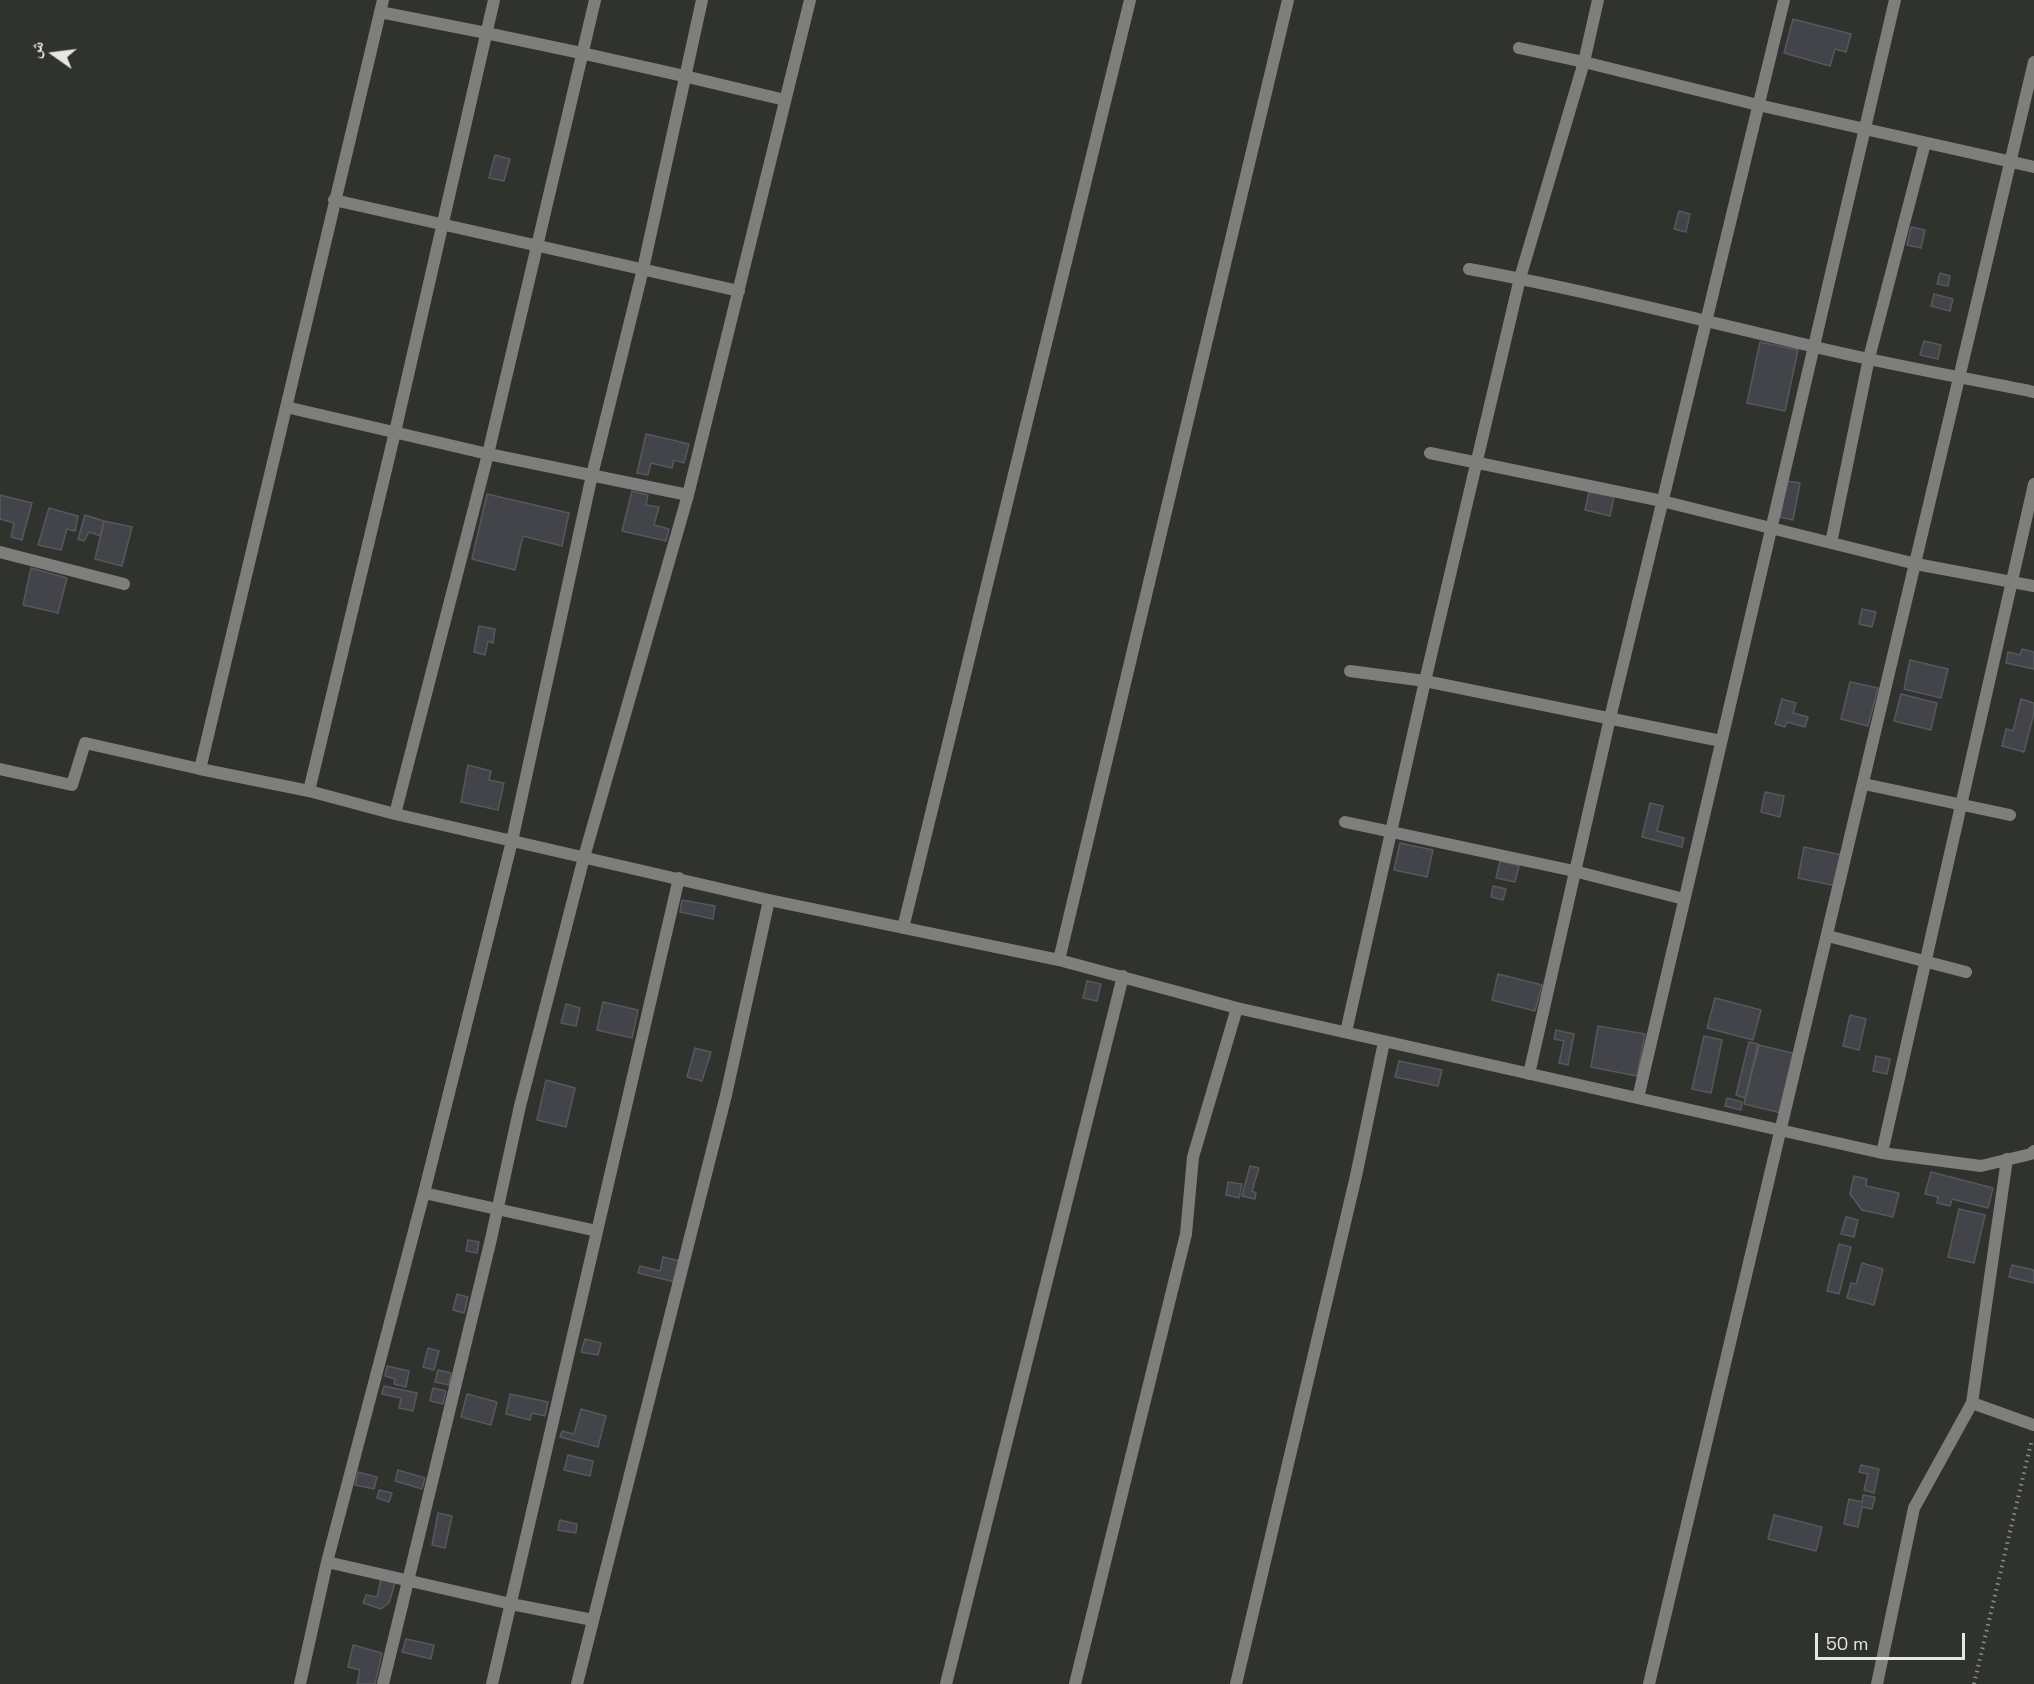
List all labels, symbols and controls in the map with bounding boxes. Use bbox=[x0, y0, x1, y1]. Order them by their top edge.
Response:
north arrow bbox=[24, 24, 84, 84]
text: ش bbox=[24, 39, 48, 60]
scale bar bbox=[1818, 1621, 1968, 1659]
text: 50 m bbox=[1826, 1632, 1868, 1655]

